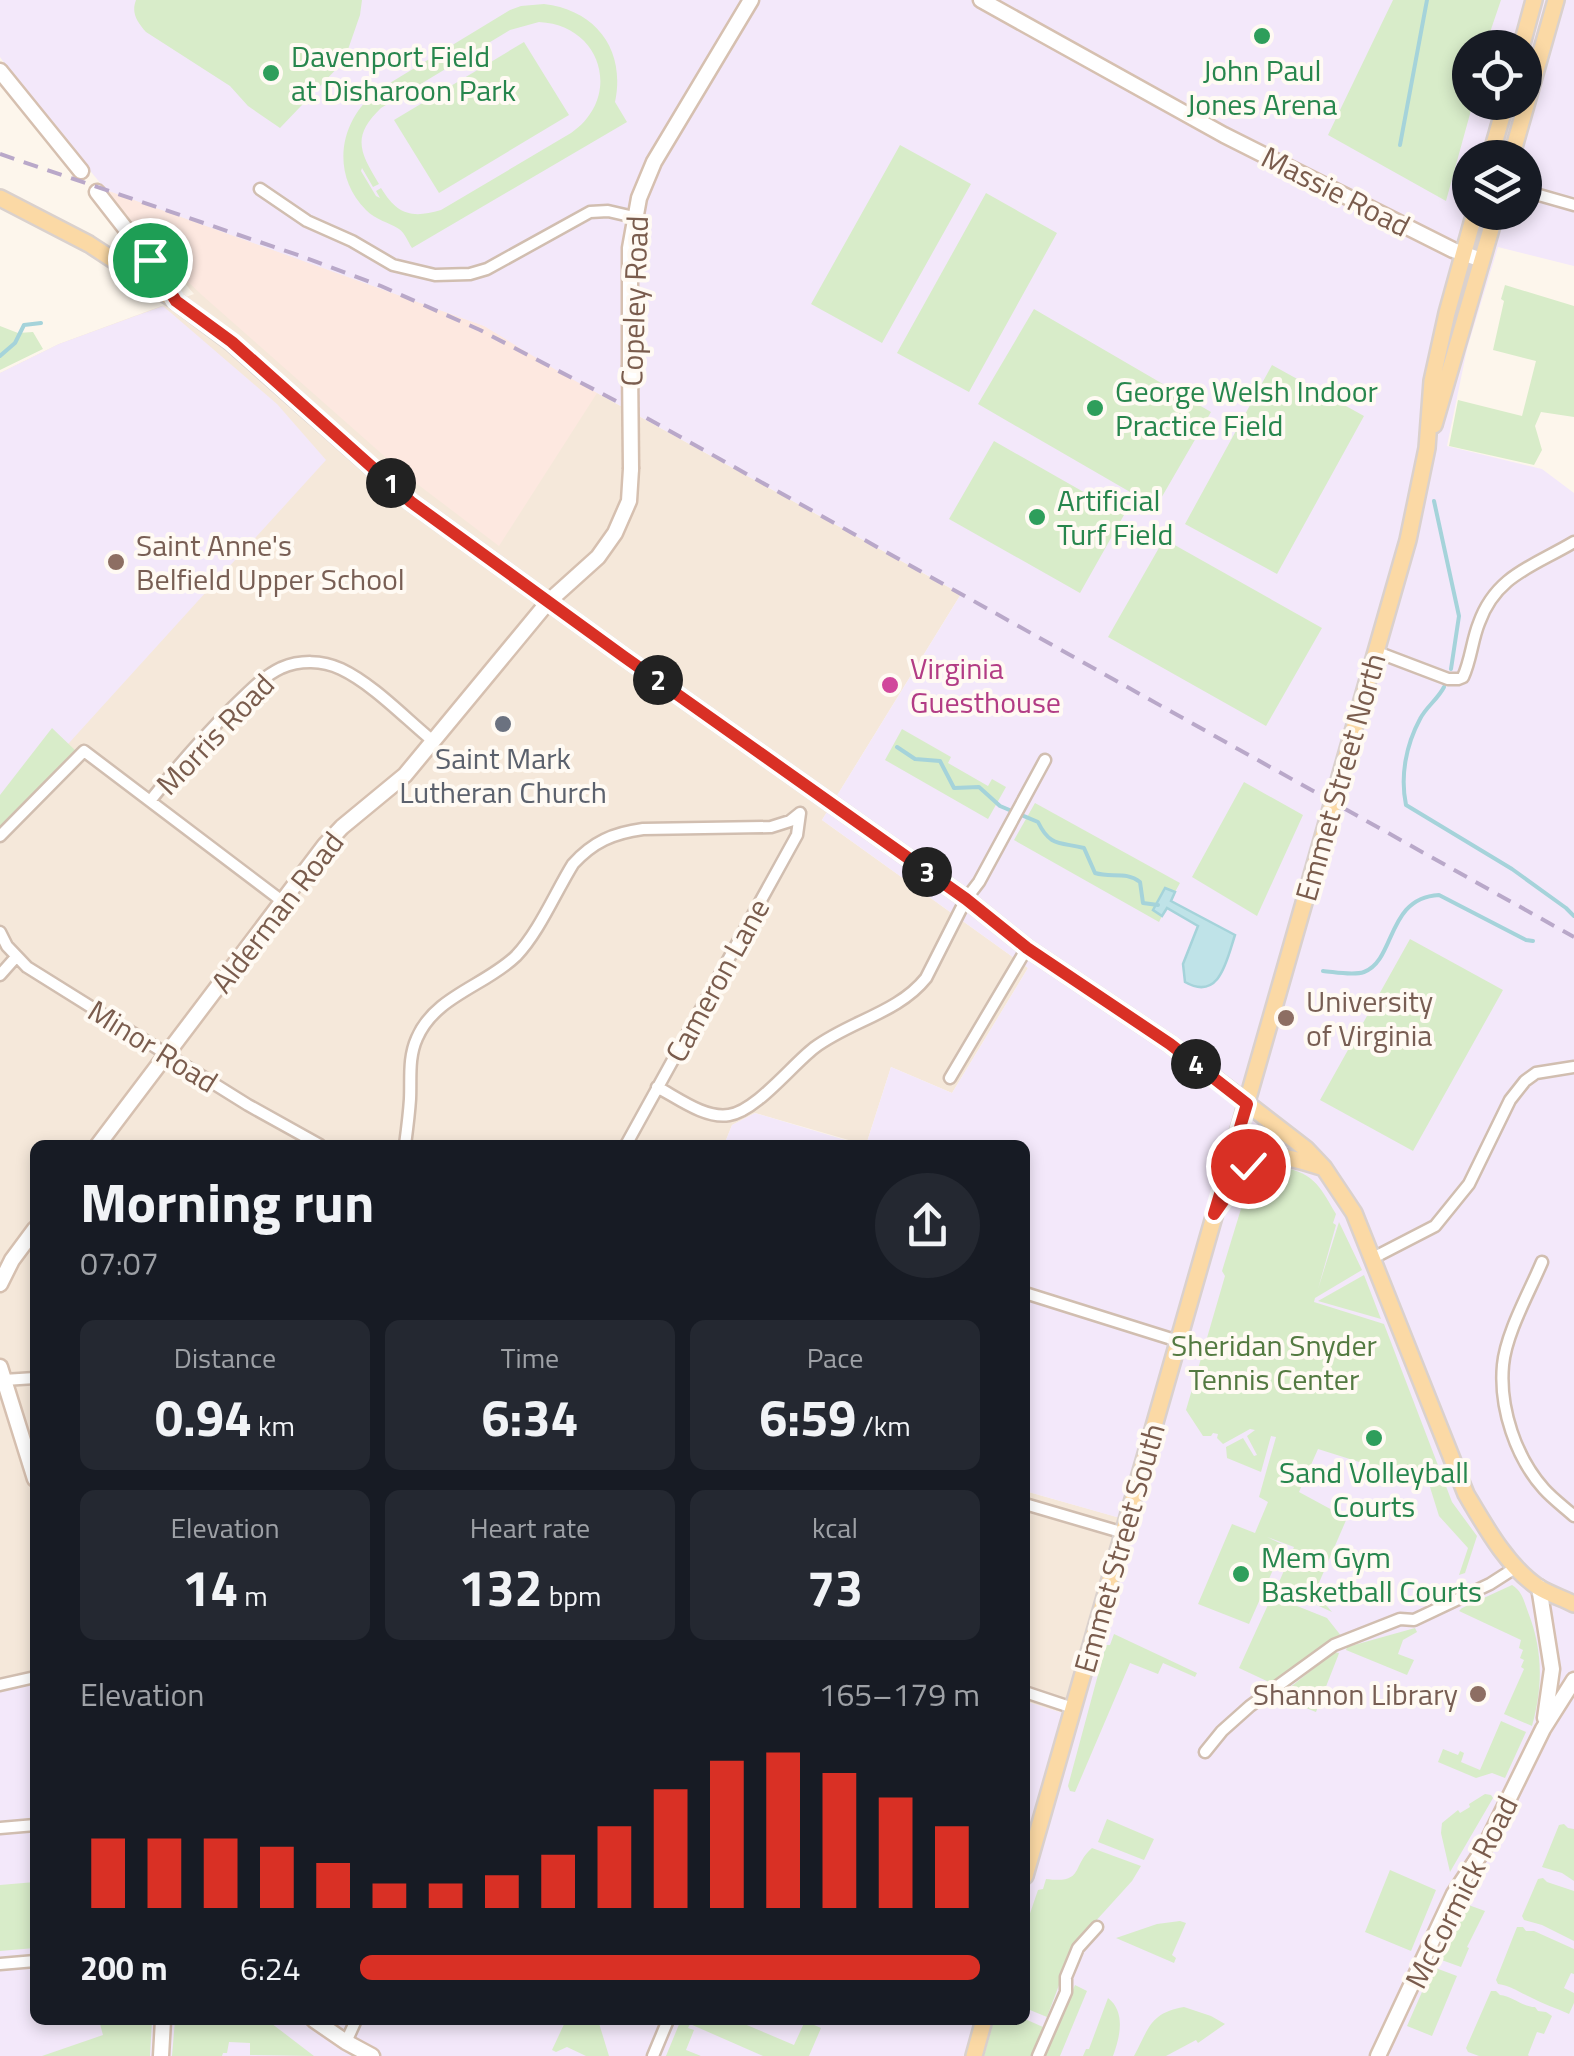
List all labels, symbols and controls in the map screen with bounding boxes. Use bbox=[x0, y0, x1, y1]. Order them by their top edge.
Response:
marker: John Paul Jones Arena bbox=[1251, 25, 1273, 47]
map controls bbox=[1452, 30, 1542, 230]
button: locate bbox=[1452, 30, 1542, 120]
place label: Davenport Field at Disharoon Park bbox=[291, 33, 516, 113]
place label: John Paul Jones Arena bbox=[1187, 47, 1337, 127]
marker: Davenport Field at Disharoon Park bbox=[260, 62, 282, 84]
street label: Massie Road bbox=[1254, 134, 1418, 248]
button: layers bbox=[1452, 140, 1542, 230]
street label: Copeley Road bbox=[608, 215, 660, 387]
pin bbox=[108, 218, 193, 303]
icon: arrive bbox=[123, 233, 178, 288]
place label: George Welsh Indoor Practice Field bbox=[1115, 368, 1378, 448]
marker: George Welsh Indoor Practice Field bbox=[1084, 397, 1106, 419]
pin: 1 bbox=[366, 458, 416, 508]
text: 1 bbox=[383, 461, 399, 504]
place label: Artificial Turf Field bbox=[1057, 477, 1173, 557]
marker: Artificial Turf Field bbox=[1026, 506, 1048, 528]
place label: Saint Anne's Belfield Upper School bbox=[136, 522, 405, 602]
marker: Saint Anne's Belfield Upper School bbox=[105, 551, 127, 573]
place label: Virginia Guesthouse bbox=[910, 645, 1061, 725]
street label: Emmet Street North bbox=[1283, 648, 1397, 906]
pin: 2 bbox=[633, 655, 683, 705]
text: 2 bbox=[650, 658, 666, 701]
street label: Morris Road bbox=[145, 663, 285, 805]
marker: Virginia Guesthouse bbox=[879, 674, 901, 696]
marker: Saint Mark Lutheran Church bbox=[492, 713, 514, 735]
place label: Saint Mark Lutheran Church bbox=[399, 735, 607, 815]
street label: Alderman Road bbox=[199, 821, 355, 1003]
pin: 3 bbox=[902, 847, 952, 897]
text: 3 bbox=[919, 850, 935, 893]
street label: Cameron Lane bbox=[653, 890, 781, 1070]
place label: University of Virginia bbox=[1306, 978, 1433, 1058]
street label: Minor Road bbox=[79, 988, 227, 1104]
marker: University of Virginia bbox=[1275, 1007, 1297, 1029]
pin: 4 bbox=[1171, 1039, 1221, 1089]
text: 4 bbox=[1188, 1042, 1204, 1085]
pin bbox=[1206, 1124, 1291, 1209]
icon: check bbox=[1221, 1139, 1276, 1194]
text: Morning run bbox=[80, 1160, 374, 1243]
button: share bbox=[875, 1173, 980, 1278]
text: 07:07 bbox=[80, 1239, 159, 1287]
park label: Sheridan Snyder Tennis Center bbox=[1171, 1322, 1377, 1402]
text: Distance bbox=[174, 1336, 276, 1379]
text: Time bbox=[501, 1336, 559, 1379]
text: Pace bbox=[807, 1336, 863, 1379]
text: 0.94 bbox=[155, 1379, 252, 1455]
text: 6:34 bbox=[482, 1379, 578, 1455]
text: 6:59 bbox=[759, 1379, 856, 1455]
text: km bbox=[252, 1404, 295, 1447]
text: /km bbox=[856, 1404, 911, 1447]
street label: Emmet Street South bbox=[1061, 1418, 1177, 1678]
marker: Sand Volleyball Courts bbox=[1363, 1427, 1385, 1449]
place label: Sand Volleyball Courts bbox=[1279, 1449, 1469, 1529]
text: Elevation bbox=[171, 1506, 279, 1549]
text: Heart rate bbox=[470, 1506, 590, 1549]
text: kcal bbox=[812, 1506, 858, 1549]
place label: Mem Gym Basketball Courts bbox=[1261, 1534, 1482, 1614]
text: 14 bbox=[182, 1549, 238, 1625]
text: 132 bbox=[458, 1549, 542, 1625]
text: 73 bbox=[807, 1549, 863, 1625]
marker: Mem Gym Basketball Courts bbox=[1230, 1563, 1252, 1585]
text: m bbox=[238, 1574, 268, 1617]
text: bpm bbox=[542, 1574, 602, 1617]
text: Elevation bbox=[80, 1670, 204, 1718]
text: 165–179 m bbox=[818, 1670, 980, 1718]
place label: Shannon Library bbox=[1253, 1671, 1458, 1717]
marker: Shannon Library bbox=[1467, 1683, 1489, 1705]
street label: McCormick Road bbox=[1393, 1788, 1529, 1996]
text: 200 m bbox=[80, 1944, 168, 1992]
text: 6:24 bbox=[240, 1944, 301, 1992]

